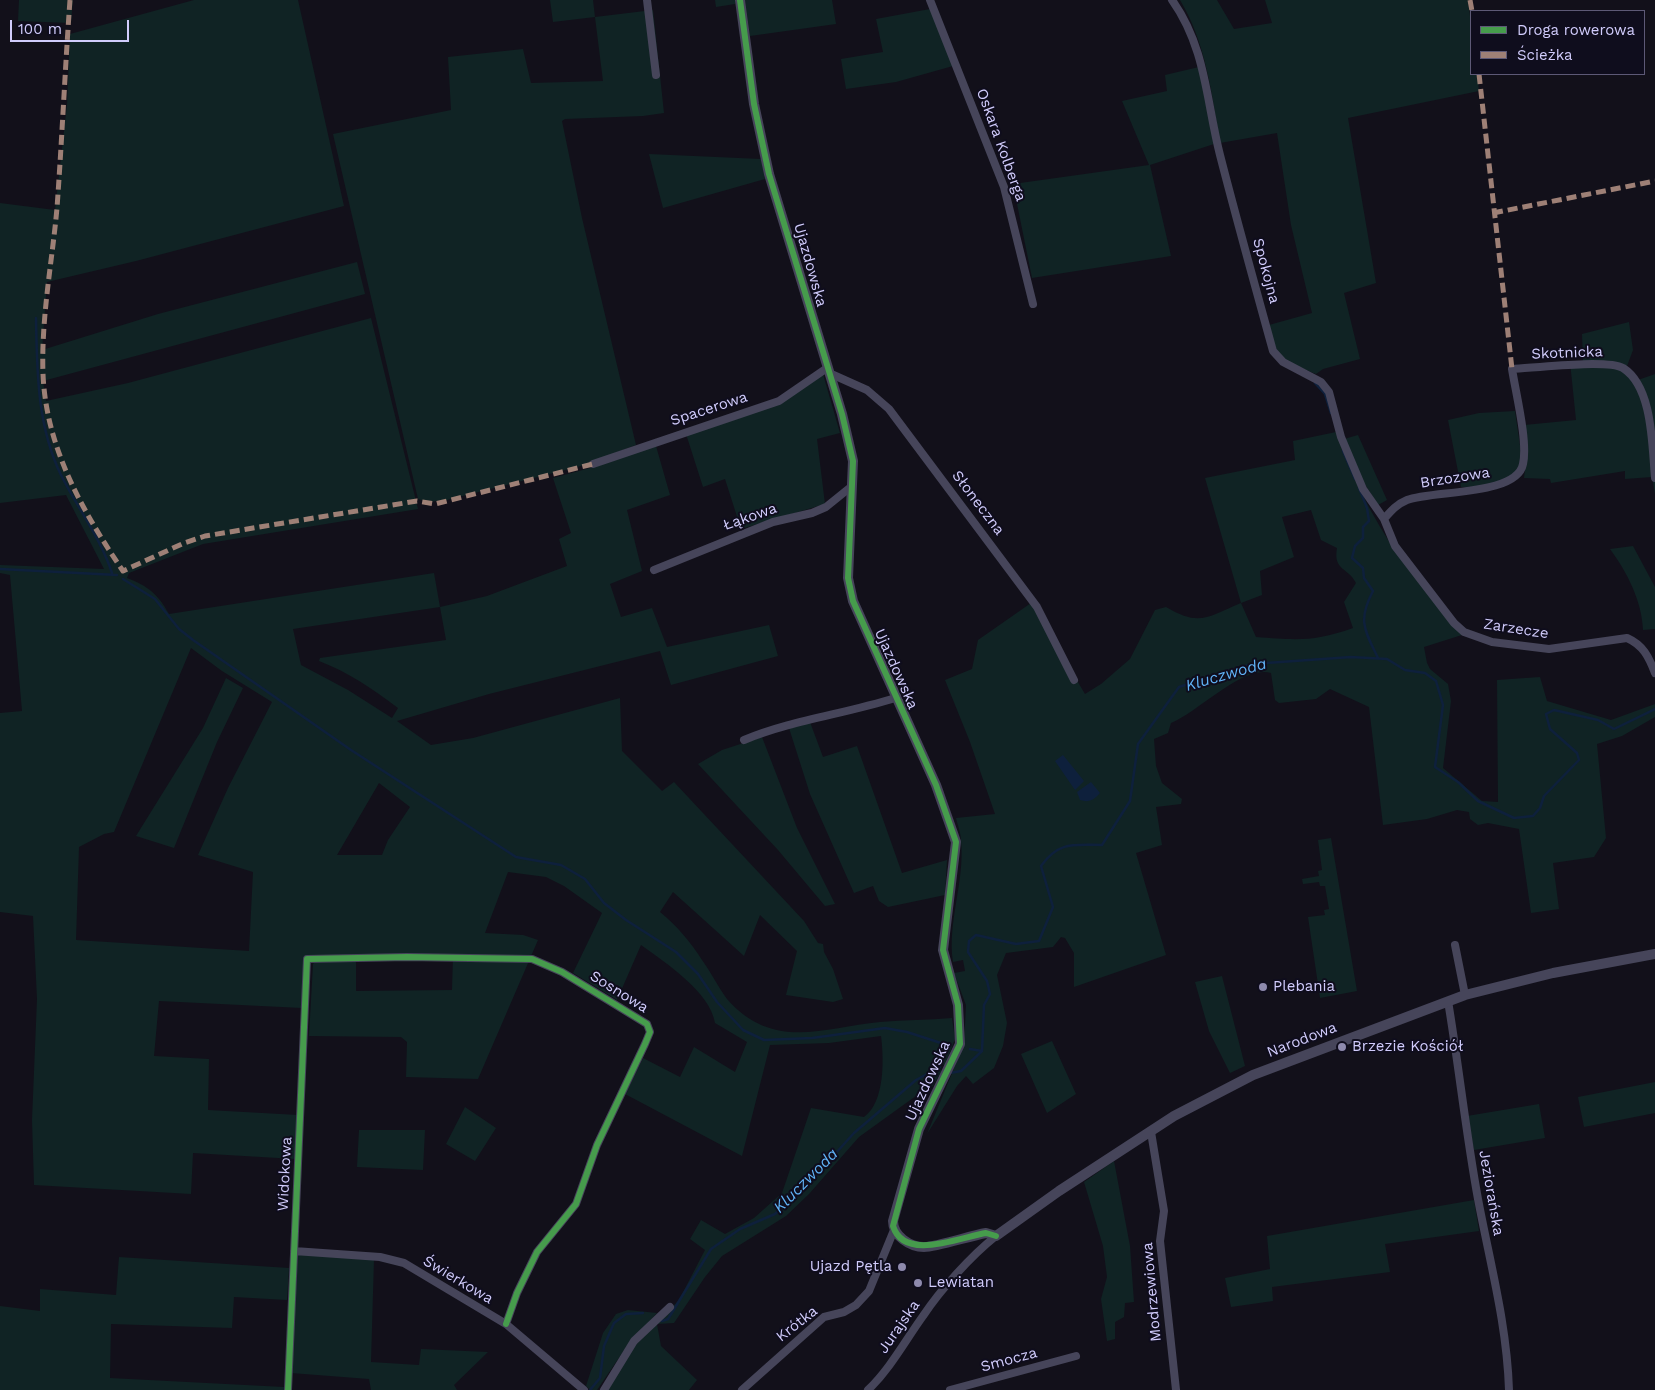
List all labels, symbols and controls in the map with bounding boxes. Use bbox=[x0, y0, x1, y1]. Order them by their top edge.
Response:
scale bar bbox=[12, 10, 131, 42]
legend bbox=[1470, 10, 1645, 75]
text: 100 m bbox=[18, 20, 62, 38]
text: Droga rowerowa bbox=[1517, 21, 1635, 39]
text: Ścieżka bbox=[1517, 46, 1573, 64]
street label: Oskara Kolberga bbox=[972, 86, 1030, 204]
street label: Ujazdowska bbox=[789, 221, 831, 309]
street label: Spokojna bbox=[1249, 236, 1283, 306]
street label: Skotnicka bbox=[1531, 343, 1603, 363]
street label: Spacerowa bbox=[668, 388, 750, 430]
street label: Brzozowa bbox=[1419, 464, 1491, 492]
street label: Słoneczna bbox=[948, 467, 1008, 539]
street label: Łąkowa bbox=[721, 499, 779, 535]
street label: Zarzecze bbox=[1482, 615, 1550, 643]
street label: Ujazdowska bbox=[870, 626, 922, 712]
water label: Kluczwoda bbox=[1183, 654, 1269, 696]
street label: Sosnowa bbox=[586, 967, 652, 1017]
place label: Plebania bbox=[1273, 978, 1335, 996]
marker: Plebania bbox=[1257, 981, 1269, 993]
street label: Narodowa bbox=[1265, 1018, 1339, 1062]
street label: Ujazdowska bbox=[902, 1038, 954, 1124]
place label: Brzezie Kościół bbox=[1352, 1038, 1463, 1056]
marker: Brzezie Kościół bbox=[1336, 1041, 1348, 1053]
street label: Widokowa bbox=[274, 1136, 296, 1212]
water label: Kluczwoda bbox=[770, 1145, 842, 1217]
street label: Jeziorańska bbox=[1475, 1149, 1507, 1237]
street label: Modrzewiowa bbox=[1139, 1242, 1165, 1342]
street label: Świerkowa bbox=[420, 1252, 496, 1308]
place label: Ujazd Pętla bbox=[810, 1258, 892, 1276]
marker: Ujazd Pętla bbox=[896, 1261, 908, 1273]
place label: Lewiatan bbox=[928, 1274, 994, 1292]
marker: Lewiatan bbox=[912, 1277, 924, 1289]
street label: Jurajska bbox=[874, 1297, 924, 1357]
street label: Krótka bbox=[773, 1302, 821, 1346]
street label: Smocza bbox=[979, 1344, 1039, 1376]

